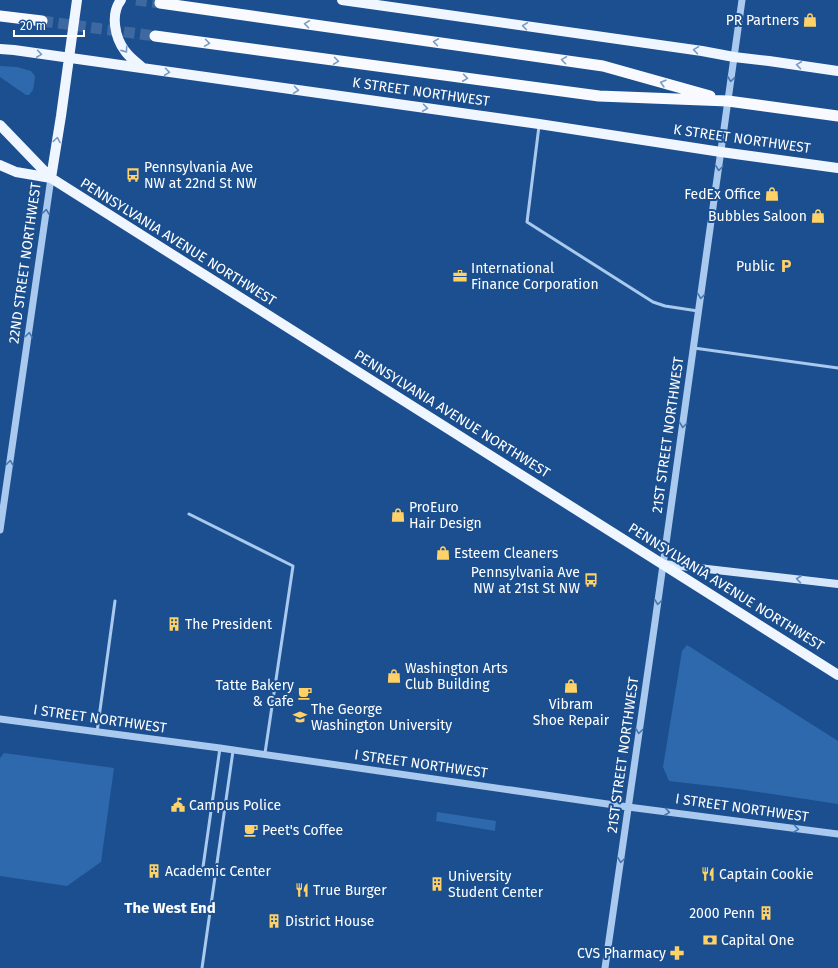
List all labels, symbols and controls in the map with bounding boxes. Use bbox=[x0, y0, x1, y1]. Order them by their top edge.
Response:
scale bar bbox=[14, 12, 84, 38]
place label: PR Partners bbox=[726, 12, 799, 29]
shop icon: PR Partners bbox=[802, 12, 818, 28]
text: 20 m bbox=[20, 19, 46, 33]
one-way arrow bbox=[304, 20, 310, 29]
one-way arrow bbox=[522, 22, 529, 31]
one-way arrow bbox=[204, 38, 210, 47]
one-way arrow bbox=[433, 38, 439, 47]
one-way arrow bbox=[120, 45, 127, 52]
one-way arrow bbox=[693, 46, 699, 55]
one-way arrow bbox=[36, 49, 42, 58]
one-way arrow bbox=[333, 56, 339, 65]
one-way arrow bbox=[561, 56, 567, 65]
one-way arrow bbox=[796, 61, 802, 70]
one-way arrow bbox=[164, 67, 171, 76]
one-way arrow bbox=[462, 73, 468, 82]
street label: K STREET NORTHWEST bbox=[351, 74, 492, 110]
one-way arrow bbox=[727, 76, 736, 82]
one-way arrow bbox=[660, 79, 667, 88]
one-way arrow bbox=[293, 85, 299, 94]
one-way arrow bbox=[422, 103, 428, 112]
street label: K STREET NORTHWEST bbox=[672, 121, 813, 157]
one-way arrow bbox=[53, 136, 61, 143]
place label: Pennsylvania Ave NW at 22nd St NW bbox=[144, 159, 257, 192]
one-way arrow bbox=[715, 164, 724, 171]
bus stop icon: Pennsylvania Ave NW at 22nd St NW bbox=[125, 167, 141, 183]
street label: PENNSYLVANIA AVENUE NORTHWEST bbox=[77, 175, 280, 310]
street label: 22ND STREET NORTHWEST bbox=[5, 180, 45, 345]
place label: FedEx Office bbox=[684, 186, 761, 203]
shop icon: FedEx Office bbox=[764, 186, 780, 202]
place label: Bubbles Saloon bbox=[708, 208, 807, 225]
shop icon: Bubbles Saloon bbox=[810, 208, 826, 224]
one-way arrow bbox=[41, 209, 50, 215]
place label: Public bbox=[736, 258, 775, 275]
parking icon: Public bbox=[778, 258, 794, 274]
place label: International Finance Corporation bbox=[471, 260, 599, 293]
office icon: International Finance Corporation bbox=[452, 268, 468, 284]
one-way arrow bbox=[697, 293, 706, 299]
one-way arrow bbox=[24, 332, 33, 338]
street label: PENNSYLVANIA AVENUE NORTHWEST bbox=[351, 347, 554, 482]
street label: 21ST STREET NORTHWEST bbox=[649, 355, 687, 514]
one-way arrow bbox=[679, 422, 688, 428]
one-way arrow bbox=[5, 460, 14, 467]
place label: ProEuro Hair Design bbox=[409, 499, 482, 532]
shop icon: ProEuro Hair Design bbox=[390, 507, 406, 523]
street label: PENNSYLVANIA AVENUE NORTHWEST bbox=[625, 520, 828, 655]
shop icon: Esteem Cleaners bbox=[435, 545, 451, 561]
place label: Esteem Cleaners bbox=[454, 545, 559, 562]
place label: Pennsylvania Ave NW at 21st St NW bbox=[471, 564, 580, 597]
bus stop icon: Pennsylvania Ave NW at 21st St NW bbox=[583, 572, 599, 588]
one-way arrow bbox=[796, 575, 802, 584]
one-way arrow bbox=[654, 599, 663, 605]
building icon: The President bbox=[166, 616, 182, 632]
place label: The President bbox=[185, 616, 273, 633]
place label: Washington Arts Club Building bbox=[405, 660, 508, 693]
shop icon: Washington Arts Club Building bbox=[386, 668, 402, 684]
street label: 21ST STREET NORTHWEST bbox=[604, 675, 642, 834]
place label: Tatte Bakery & Cafe bbox=[216, 677, 294, 710]
shop icon: Vibram Shoe Repair bbox=[563, 678, 579, 694]
cafe icon: Tatte Bakery & Cafe bbox=[297, 685, 313, 701]
place label: Vibram Shoe Repair bbox=[533, 696, 610, 729]
street label: I STREET NORTHWEST bbox=[32, 701, 169, 737]
place label: The George Washington University bbox=[311, 701, 452, 734]
school or university icon: The George Washington University bbox=[292, 709, 308, 725]
one-way arrow bbox=[635, 728, 644, 734]
street label: I STREET NORTHWEST bbox=[353, 746, 490, 782]
street label: I STREET NORTHWEST bbox=[674, 790, 811, 826]
public building icon: Campus Police bbox=[170, 797, 186, 813]
place label: Campus Police bbox=[189, 797, 281, 814]
one-way arrow bbox=[664, 807, 670, 816]
cafe icon: Peet's Coffee bbox=[243, 822, 259, 838]
place label: Peet's Coffee bbox=[262, 822, 343, 839]
one-way arrow bbox=[793, 824, 799, 833]
one-way arrow bbox=[617, 857, 626, 863]
building icon: Academic Center bbox=[146, 863, 162, 879]
place label: Academic Center bbox=[165, 863, 271, 880]
restaurant icon: Captain Cookie bbox=[700, 866, 716, 882]
place label: Captain Cookie bbox=[719, 866, 814, 883]
place label: University Student Center bbox=[448, 868, 544, 901]
building icon: University Student Center bbox=[429, 876, 445, 892]
restaurant icon: True Burger bbox=[294, 882, 310, 898]
place label: True Burger bbox=[313, 882, 387, 899]
district label: The West End bbox=[124, 899, 216, 917]
place label: 2000 Penn bbox=[689, 905, 755, 922]
building icon: 2000 Penn bbox=[758, 905, 774, 921]
building icon: District House bbox=[266, 913, 282, 929]
place label: District House bbox=[285, 913, 374, 930]
bank icon: Capital One bbox=[702, 932, 718, 948]
place label: Capital One bbox=[721, 932, 794, 949]
place label: CVS Pharmacy bbox=[577, 945, 666, 962]
pharmacy icon: CVS Pharmacy bbox=[669, 945, 685, 961]

